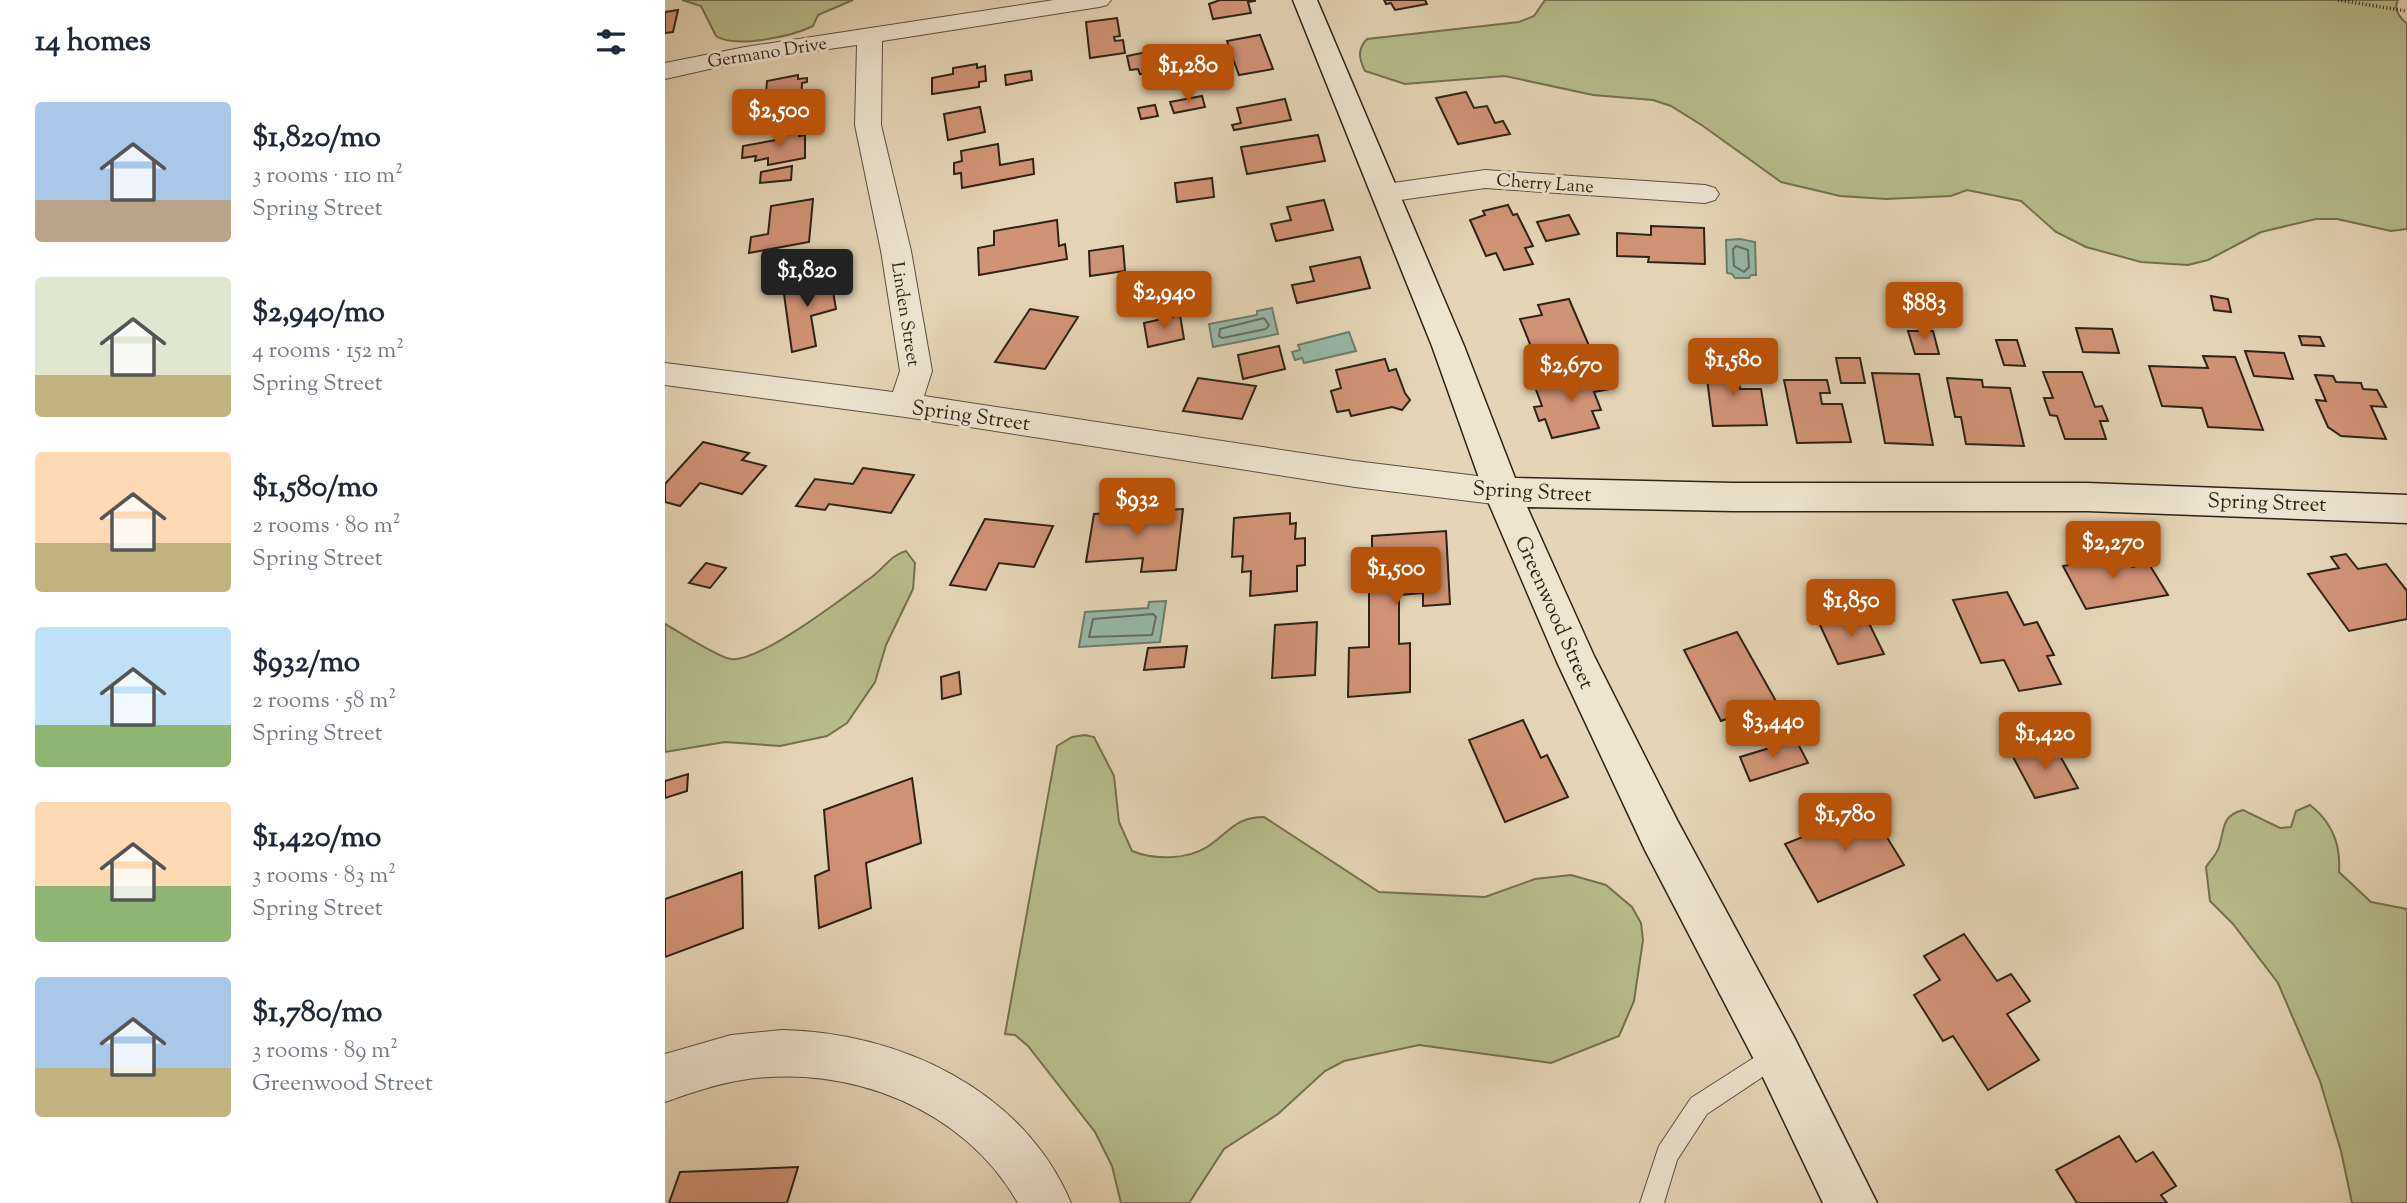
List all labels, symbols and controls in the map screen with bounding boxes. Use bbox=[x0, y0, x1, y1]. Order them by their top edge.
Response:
text: 14 homes bbox=[35, 21, 151, 64]
icon: filters bbox=[592, 23, 630, 61]
street label: Germano Drive bbox=[706, 32, 829, 76]
pin: $1,280 bbox=[1131, 44, 1245, 104]
text: $1,280 bbox=[1158, 50, 1218, 83]
pin: $2,500 bbox=[722, 90, 836, 149]
text: $2,500 bbox=[748, 95, 810, 128]
text: $1,820/mo bbox=[252, 117, 381, 160]
icon: home bbox=[91, 130, 175, 214]
text: 3 rooms · 110 m² bbox=[252, 160, 403, 193]
street label: Cherry Lane bbox=[1495, 169, 1594, 201]
text: Spring Street bbox=[252, 193, 383, 226]
pin: $1,820 bbox=[750, 250, 864, 309]
text: $1,820 bbox=[777, 255, 837, 288]
street label: Linden Street bbox=[883, 260, 925, 369]
pin: $2,940 bbox=[1107, 272, 1221, 331]
text: $2,940 bbox=[1132, 277, 1196, 310]
pin: $883 bbox=[1883, 282, 1965, 342]
text: $883 bbox=[1902, 288, 1946, 321]
text: $2,940/mo bbox=[252, 292, 385, 335]
icon: home bbox=[91, 305, 175, 389]
text: 4 rooms · 152 m² bbox=[252, 335, 404, 368]
pin: $1,580 bbox=[1676, 338, 1790, 398]
pin: $2,670 bbox=[1514, 344, 1628, 404]
text: $1,580 bbox=[1704, 344, 1762, 377]
text: $2,670 bbox=[1540, 350, 1603, 383]
text: Spring Street bbox=[252, 368, 383, 401]
street label: Spring Street bbox=[910, 394, 1032, 440]
text: $1,580/mo bbox=[252, 467, 378, 510]
street label: Spring Street bbox=[1472, 475, 1592, 511]
pin: $932 bbox=[1096, 478, 1178, 538]
icon: home bbox=[91, 480, 175, 564]
text: $932 bbox=[1115, 484, 1159, 517]
street label: Spring Street bbox=[2207, 487, 2327, 521]
text: 2 rooms · 80 m² bbox=[252, 510, 400, 543]
pin: $2,270 bbox=[2056, 522, 2170, 581]
text: $2,270 bbox=[2082, 527, 2144, 560]
street label: Greenwood Street bbox=[1506, 531, 1600, 694]
text: Spring Street bbox=[252, 543, 383, 576]
pin: $1,500 bbox=[1339, 548, 1453, 607]
text: $1,500 bbox=[1367, 553, 1425, 586]
pin: $1,850 bbox=[1794, 580, 1908, 639]
text: $1,850 bbox=[1822, 585, 1880, 618]
text: $932/mo bbox=[252, 642, 360, 685]
icon: home bbox=[91, 655, 175, 739]
text: 2 rooms · 58 m² bbox=[252, 685, 396, 718]
pin: $3,440 bbox=[1716, 700, 1830, 760]
text: $3,440 bbox=[1742, 706, 1804, 739]
pin: $1,420 bbox=[1988, 712, 2102, 772]
text: Spring Street bbox=[252, 718, 383, 751]
text: $1,420 bbox=[2015, 718, 2075, 751]
pin: $1,780 bbox=[1788, 794, 1902, 853]
text: $1,780 bbox=[1814, 799, 1876, 832]
text: $1,420/mo bbox=[252, 817, 381, 860]
icon: home bbox=[91, 830, 175, 914]
text: 3 rooms · 83 m² bbox=[252, 860, 396, 893]
text: Spring Street bbox=[252, 893, 383, 926]
text: $1,780/mo bbox=[252, 992, 382, 1035]
icon: home bbox=[91, 1005, 175, 1089]
text: 3 rooms · 89 m² bbox=[252, 1035, 398, 1068]
text: Greenwood Street bbox=[252, 1068, 433, 1101]

